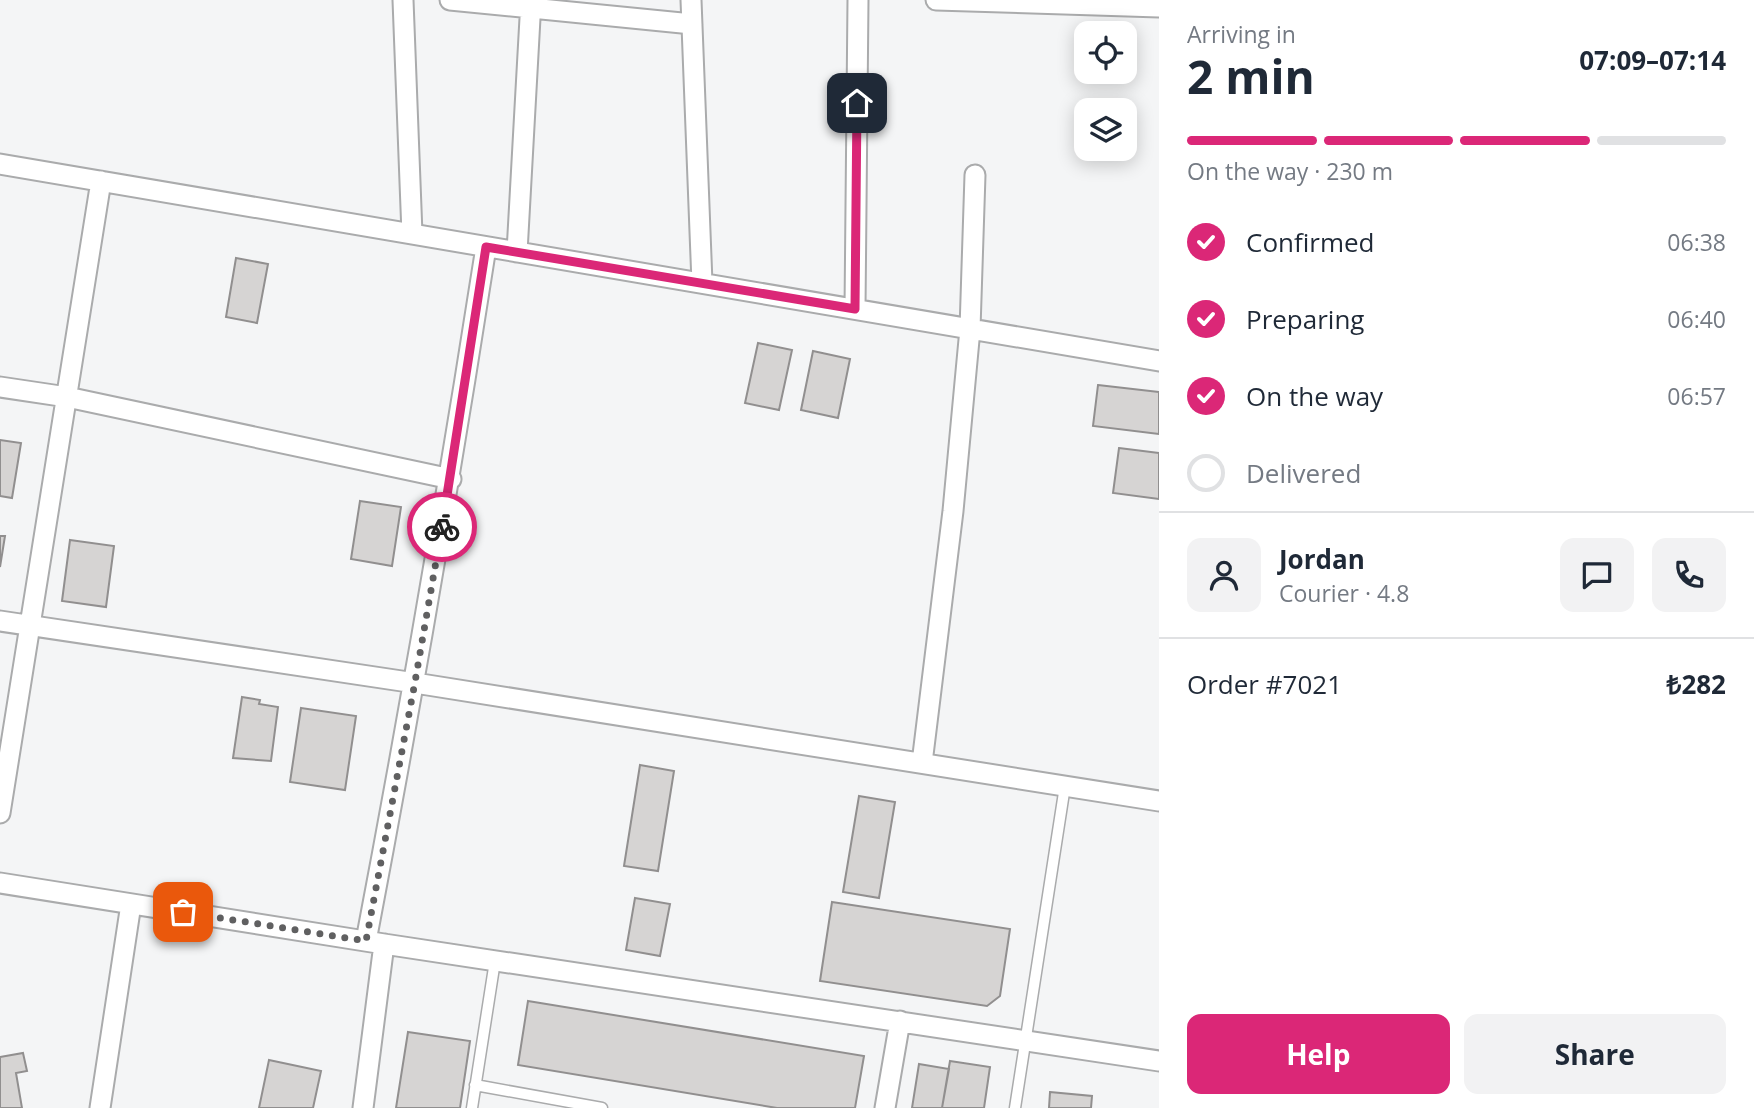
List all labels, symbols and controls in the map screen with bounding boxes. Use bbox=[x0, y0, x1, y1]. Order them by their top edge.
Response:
text: Arriving in bbox=[1187, 18, 1296, 50]
map controls bbox=[1074, 21, 1137, 161]
button: locate bbox=[1074, 21, 1137, 84]
text: 07:09–07:14 bbox=[1579, 42, 1726, 78]
text: 2 min bbox=[1187, 45, 1315, 107]
pin bbox=[827, 73, 887, 133]
icon: home bbox=[838, 84, 876, 122]
button: layers bbox=[1074, 98, 1137, 161]
text: On the way · 230 m bbox=[1187, 155, 1393, 187]
icon: check bbox=[1187, 223, 1225, 261]
text: Confirmed bbox=[1246, 224, 1374, 260]
text: 06:38 bbox=[1667, 226, 1726, 258]
icon: check bbox=[1187, 300, 1225, 338]
text: Preparing bbox=[1246, 301, 1364, 337]
text: 06:40 bbox=[1667, 303, 1726, 335]
icon: check bbox=[1187, 377, 1225, 415]
text: On the way bbox=[1246, 378, 1383, 414]
text: 06:57 bbox=[1667, 380, 1726, 412]
text: Delivered bbox=[1246, 455, 1361, 491]
courier bbox=[407, 492, 477, 562]
icon: bike bbox=[423, 508, 461, 546]
button: person bbox=[1187, 538, 1261, 612]
button: chat bbox=[1560, 538, 1634, 612]
button: phone bbox=[1652, 538, 1726, 612]
text: Jordan bbox=[1279, 541, 1365, 577]
text: Courier · 4.8 bbox=[1279, 577, 1409, 609]
text: Order #7021 bbox=[1187, 666, 1342, 702]
text: ₺282 bbox=[1667, 666, 1726, 702]
pin bbox=[153, 882, 213, 942]
icon: bag bbox=[164, 893, 202, 931]
button: Help bbox=[1187, 1014, 1450, 1094]
button: Share bbox=[1464, 1014, 1726, 1094]

